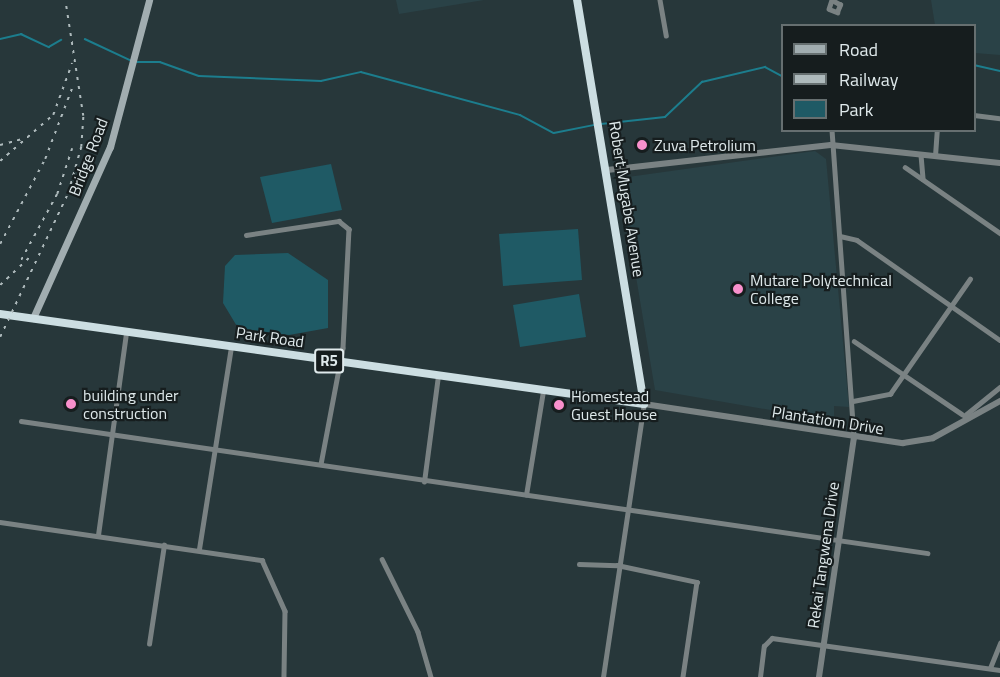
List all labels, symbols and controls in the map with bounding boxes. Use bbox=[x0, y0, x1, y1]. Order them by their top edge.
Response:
legend bbox=[781, 24, 976, 132]
text: Road bbox=[839, 36, 878, 63]
text: Railway bbox=[839, 66, 898, 93]
text: Park bbox=[839, 96, 873, 123]
street label: Bridge Road bbox=[64, 115, 112, 199]
street label: Robert Mugabe Avenue bbox=[605, 120, 649, 278]
place label: Zuva Petrolium bbox=[654, 135, 756, 155]
marker: Zuva Petrolium bbox=[635, 138, 649, 152]
place label: Mutare Polytechnical College bbox=[750, 270, 892, 308]
marker: Mutare Polytechnical College bbox=[731, 282, 745, 296]
street label: Park Road bbox=[235, 323, 305, 351]
road number: R5 bbox=[314, 349, 344, 373]
place label: building under construction bbox=[83, 385, 179, 423]
place label: Homestead Guest House bbox=[571, 386, 657, 424]
marker: building under construction bbox=[64, 397, 78, 411]
marker: Homestead Guest House bbox=[552, 398, 566, 412]
street label: Plantatiom Drive bbox=[771, 402, 885, 438]
street label: Rekai Tangwena Drive bbox=[803, 481, 843, 629]

